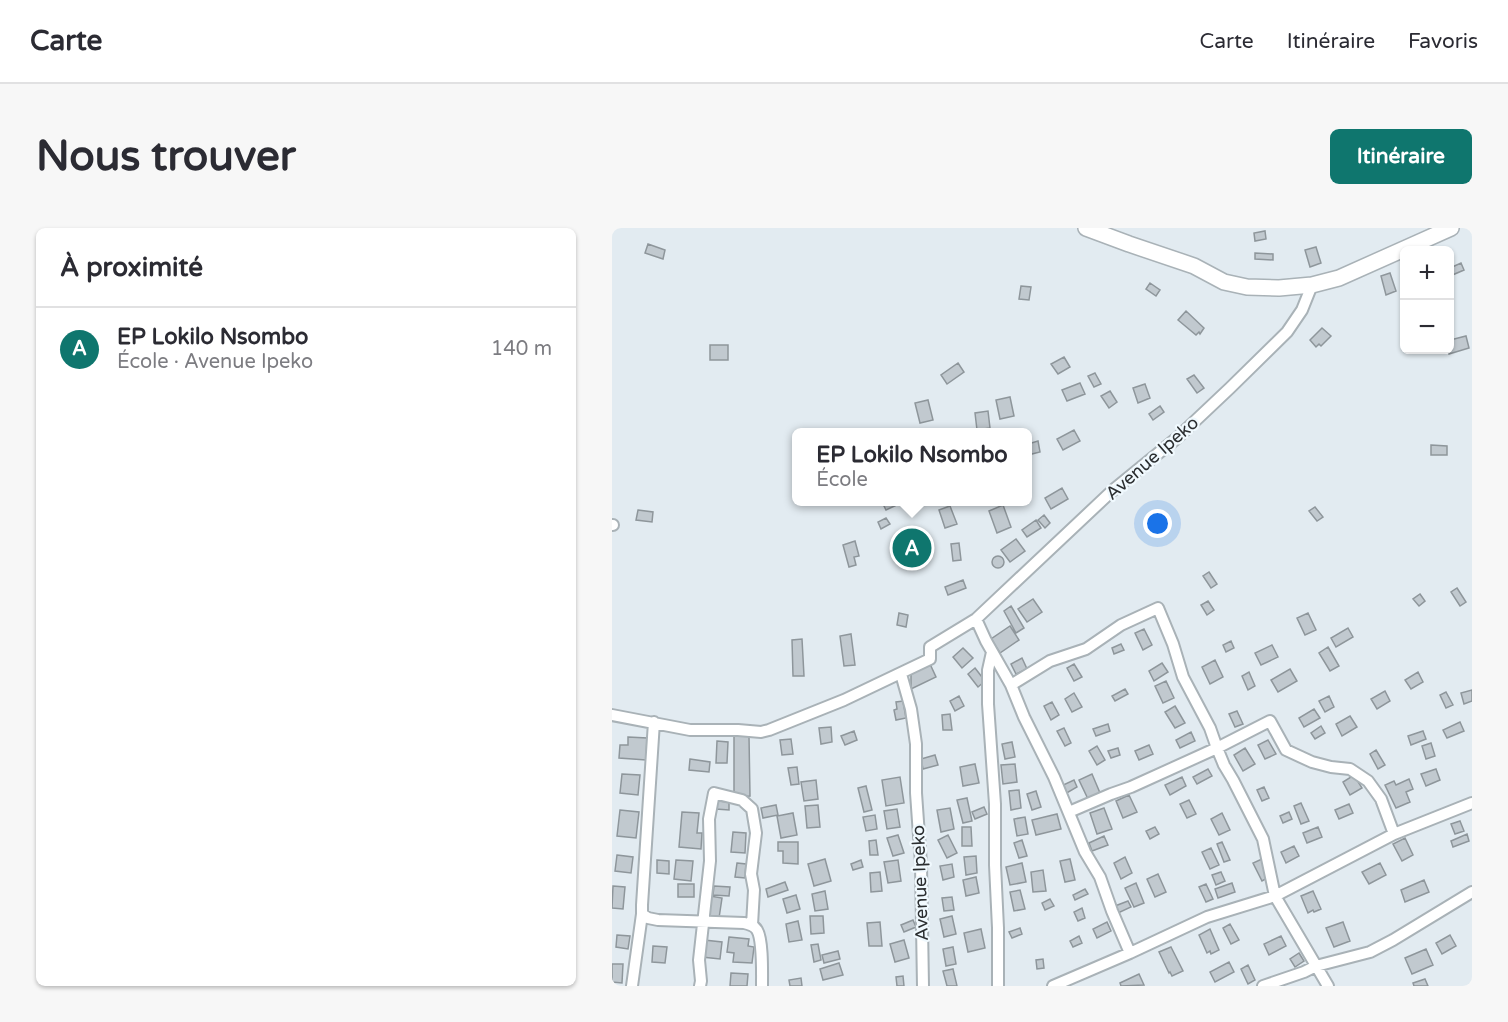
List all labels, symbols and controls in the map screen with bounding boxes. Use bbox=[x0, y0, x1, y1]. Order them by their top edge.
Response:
text: Carte bbox=[30, 24, 102, 58]
text: Carte bbox=[1200, 29, 1254, 54]
text: Itinéraire bbox=[1287, 29, 1375, 54]
text: Favoris bbox=[1408, 29, 1478, 54]
button: Itinéraire bbox=[1330, 129, 1472, 184]
text: Nous trouver bbox=[36, 131, 296, 182]
map controls bbox=[1400, 246, 1454, 354]
button: + bbox=[1400, 246, 1454, 300]
text: À proximité bbox=[60, 252, 203, 283]
button: − bbox=[1400, 300, 1454, 354]
text: EP Lokilo Nsombo bbox=[117, 324, 308, 350]
text: A bbox=[72, 337, 87, 361]
text: 140 m bbox=[491, 337, 552, 361]
text: École · Avenue Ipeko bbox=[117, 350, 313, 374]
street label: Avenue Ipeko bbox=[1101, 412, 1203, 504]
popup bbox=[792, 428, 1032, 506]
text: EP Lokilo Nsombo bbox=[816, 442, 1008, 468]
text: École bbox=[816, 468, 868, 492]
your location bbox=[1143, 509, 1172, 538]
pin: A bbox=[892, 526, 932, 570]
street label: Avenue Ipeko bbox=[907, 825, 933, 941]

